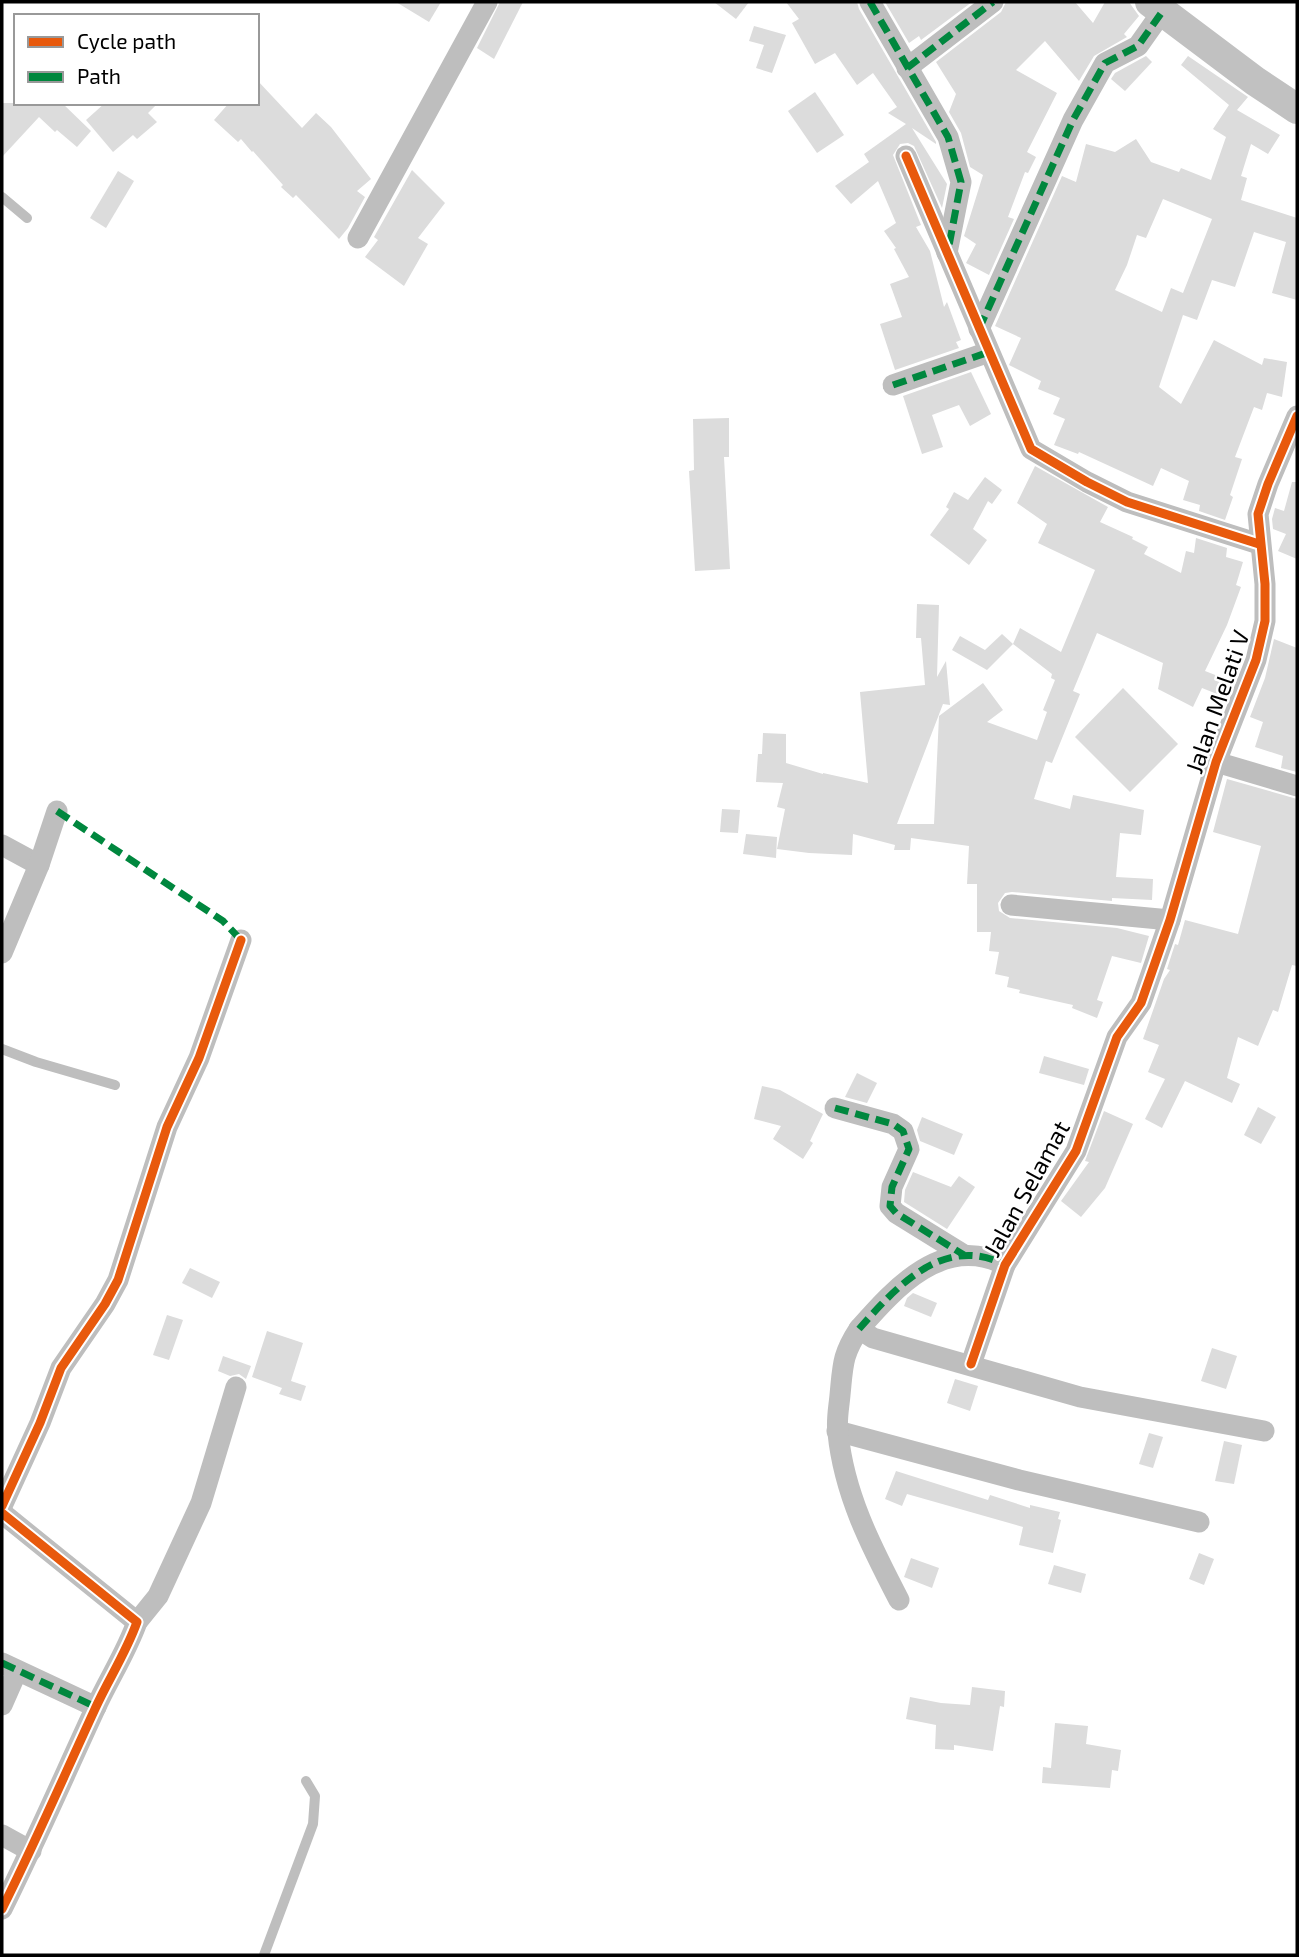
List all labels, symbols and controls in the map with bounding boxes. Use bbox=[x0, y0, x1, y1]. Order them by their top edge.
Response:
legend bbox=[14, 14, 259, 105]
text: Cycle path bbox=[77, 28, 176, 53]
text: Path bbox=[77, 63, 121, 88]
street label: Jalan Melati V bbox=[1179, 626, 1255, 777]
street label: Jalan Selamat bbox=[976, 1115, 1075, 1261]

